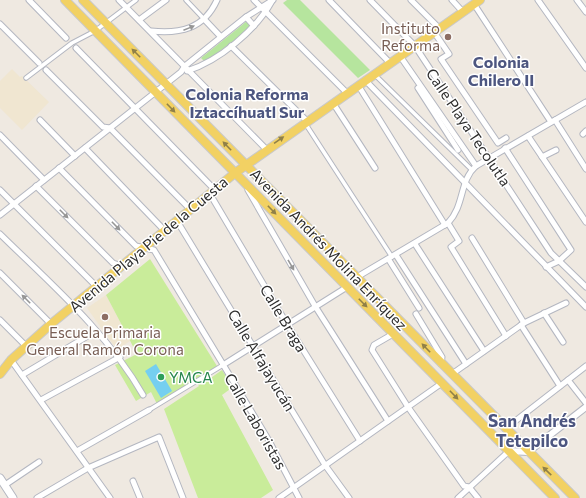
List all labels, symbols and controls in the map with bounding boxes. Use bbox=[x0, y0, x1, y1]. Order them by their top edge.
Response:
place label: Instituto Reforma bbox=[381, 19, 440, 54]
one-way arrow bbox=[184, 25, 196, 31]
marker: Instituto Reforma bbox=[443, 32, 453, 42]
one-way arrow bbox=[131, 48, 141, 58]
district label: Colonia Chilero II bbox=[468, 52, 534, 89]
street label: Calle Playa Tecolutla bbox=[423, 65, 515, 189]
district label: Colonia Reforma Iztaccíhuatl Sur bbox=[185, 84, 309, 121]
one-way arrow bbox=[166, 103, 176, 113]
one-way arrow bbox=[274, 136, 285, 144]
one-way arrow bbox=[222, 141, 232, 151]
street label: Avenida Andrés Molina Enríquez bbox=[247, 164, 411, 334]
street label: Avenida Playa Pie de la Cuesta bbox=[65, 172, 231, 316]
one-way arrow bbox=[267, 205, 276, 215]
one-way arrow bbox=[59, 209, 69, 219]
one-way arrow bbox=[111, 221, 121, 231]
one-way arrow bbox=[288, 259, 295, 271]
street label: Calle Braga bbox=[257, 281, 311, 355]
one-way arrow bbox=[21, 294, 31, 304]
one-way arrow bbox=[358, 298, 368, 308]
street label: Calle Alfajayucán bbox=[224, 306, 300, 414]
marker: Escuela Primaria General Ramón Corona bbox=[100, 312, 110, 322]
place label: Escuela Primaria General Ramón Corona bbox=[26, 323, 184, 358]
one-way arrow bbox=[421, 343, 431, 353]
place label: YMCA bbox=[169, 368, 213, 386]
street label: Calle Laboristas bbox=[221, 370, 291, 473]
marker: YMCA bbox=[156, 372, 166, 382]
one-way arrow bbox=[449, 390, 459, 400]
district label: San Andrés Tetepilco bbox=[488, 410, 576, 451]
one-way arrow bbox=[542, 466, 552, 476]

